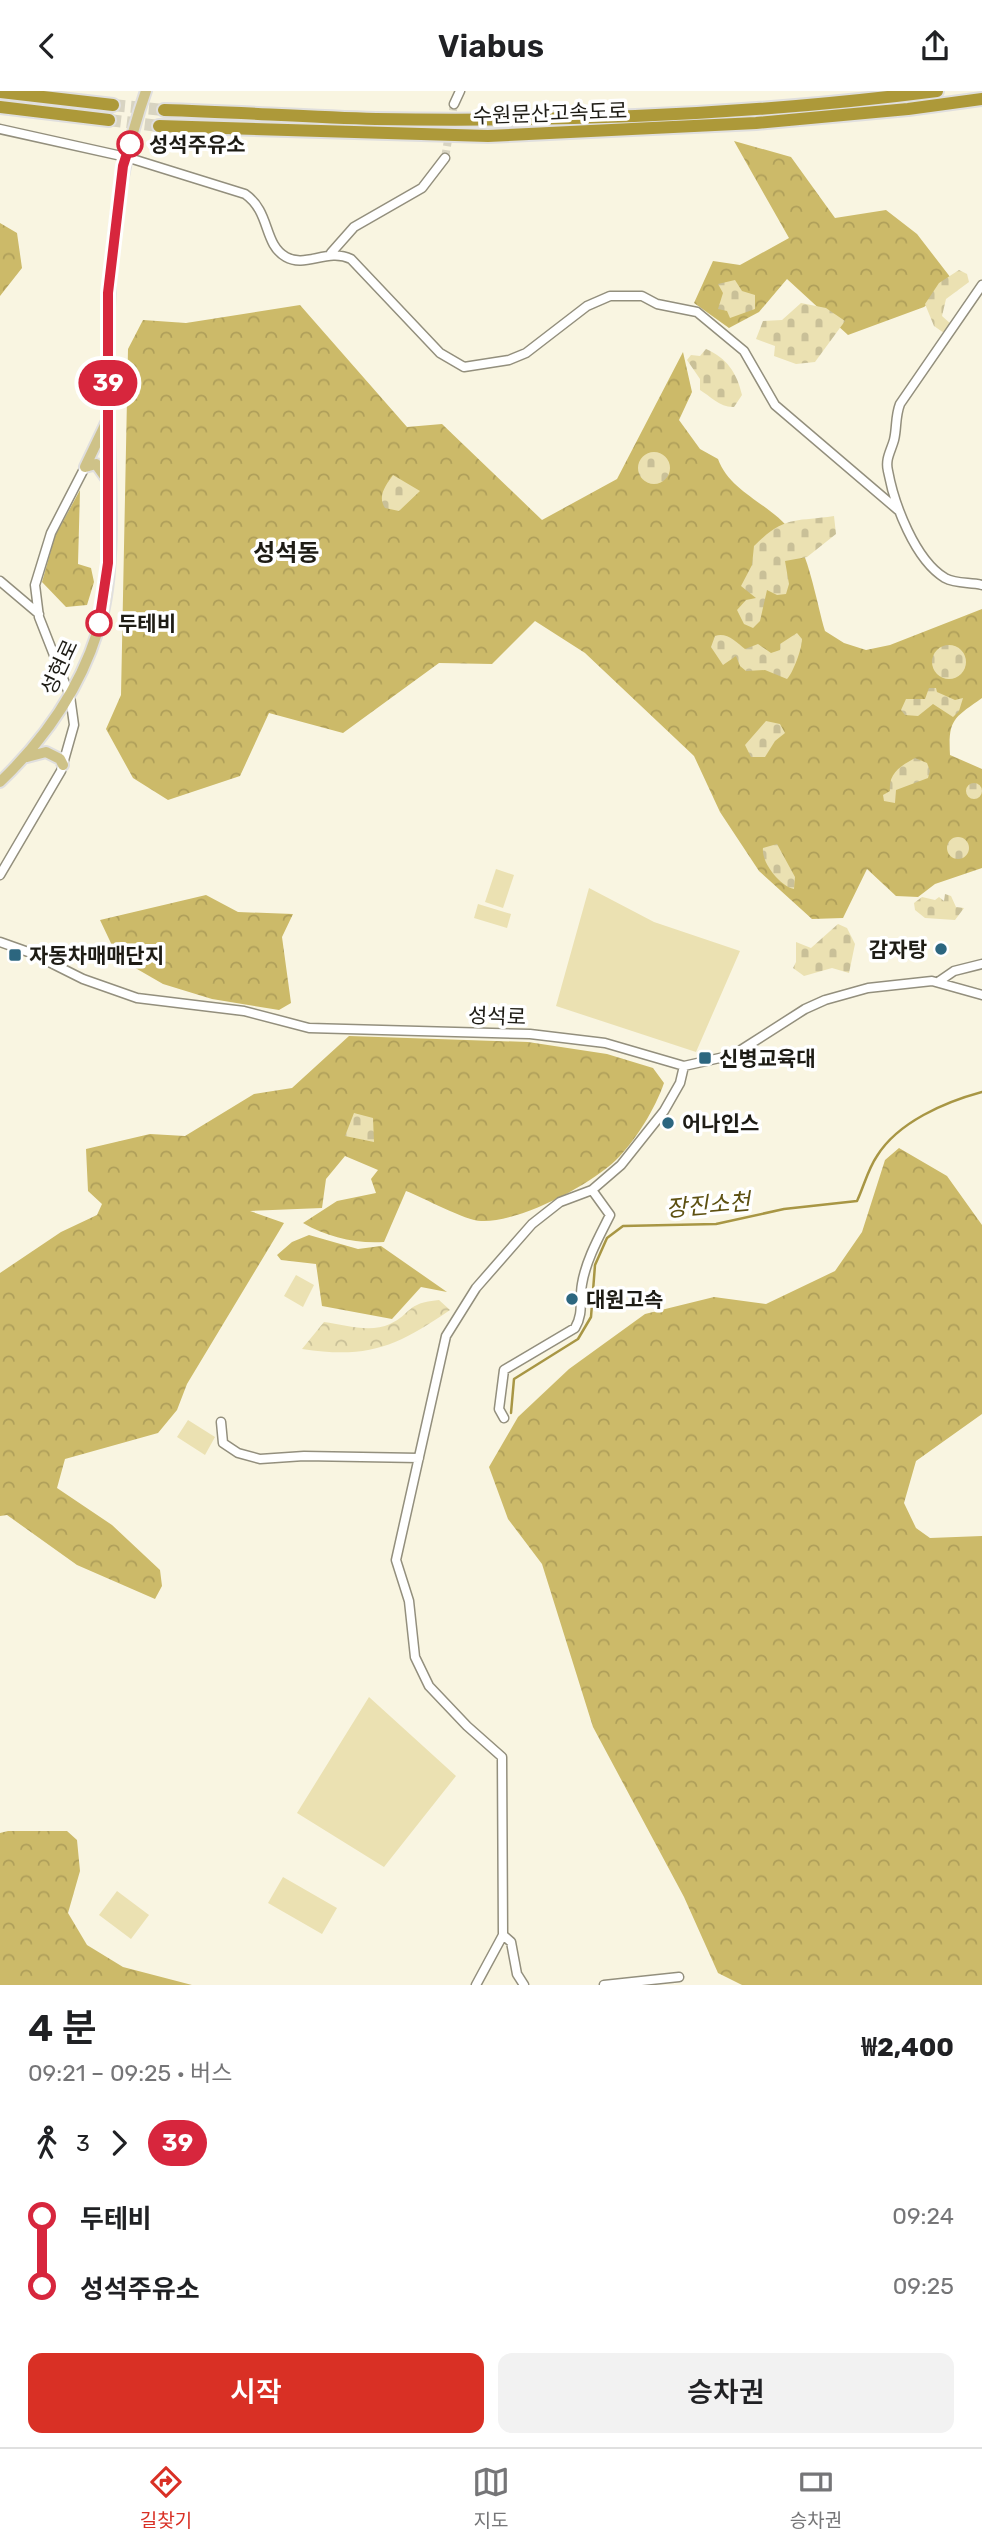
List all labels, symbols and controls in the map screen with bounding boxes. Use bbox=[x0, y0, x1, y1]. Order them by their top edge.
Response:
icon: back bbox=[28, 27, 66, 65]
text: Viabus bbox=[438, 27, 544, 65]
icon: share bbox=[916, 27, 954, 65]
street label: 수원문산고속도로 bbox=[472, 98, 628, 128]
marker: 성석주유소 bbox=[117, 131, 143, 157]
place label: 성석주유소 bbox=[149, 132, 246, 157]
line badge: 39 bbox=[76, 360, 140, 406]
text: 39 bbox=[92, 369, 124, 397]
district label: 성석동 bbox=[253, 539, 319, 567]
marker: 두테비 bbox=[86, 610, 112, 636]
place label: 두테비 bbox=[118, 611, 176, 636]
street label: 성현로 bbox=[35, 635, 83, 699]
place label: 감자탕 bbox=[869, 937, 927, 962]
marker: 감자탕 bbox=[933, 941, 949, 957]
place label: 자동차매매단지 bbox=[29, 943, 164, 968]
marker: 자동차매매단지 bbox=[7, 947, 23, 963]
street label: 성석로 bbox=[468, 1002, 526, 1030]
place label: 신병교육대 bbox=[719, 1046, 816, 1071]
marker: 신병교육대 bbox=[697, 1050, 713, 1066]
place label: 어나인스 bbox=[682, 1111, 759, 1136]
marker: 어나인스 bbox=[660, 1115, 676, 1131]
water label: 장진소천 bbox=[665, 1187, 754, 1223]
place label: 대원고속 bbox=[586, 1287, 663, 1312]
marker: 대원고속 bbox=[564, 1291, 580, 1307]
text: 4 분 bbox=[28, 2005, 97, 2051]
text: ₩2,400 bbox=[862, 2032, 954, 2063]
text: 09:21 – 09:25 · 버스 bbox=[28, 2059, 232, 2087]
icon: walk bbox=[28, 2124, 66, 2162]
icon: forward bbox=[100, 2124, 138, 2162]
text: 3 bbox=[76, 2129, 90, 2157]
text: 39 bbox=[162, 2129, 193, 2157]
text: 09:24 bbox=[892, 2202, 954, 2230]
text: 두테비 bbox=[80, 2204, 152, 2235]
text: 09:25 bbox=[893, 2272, 954, 2300]
text: 성석주유소 bbox=[80, 2274, 200, 2305]
button: 시작 bbox=[28, 2353, 484, 2433]
button: 승차권 bbox=[498, 2353, 954, 2433]
tab: 길찾기 bbox=[140, 2463, 192, 2532]
tab: 지도 bbox=[472, 2463, 510, 2532]
tab: 승차권 bbox=[790, 2463, 842, 2532]

